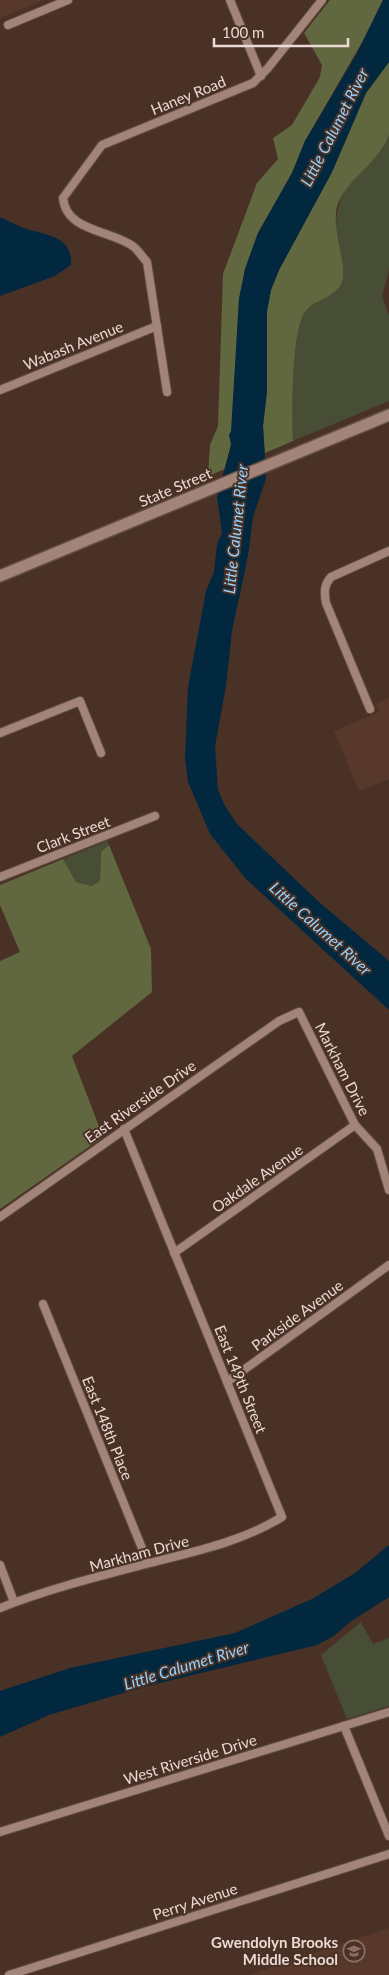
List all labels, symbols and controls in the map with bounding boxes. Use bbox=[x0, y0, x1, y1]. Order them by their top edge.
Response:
scale bar bbox=[214, 15, 348, 47]
text: 100 m bbox=[222, 23, 264, 41]
water label: Little Calumet River bbox=[296, 64, 372, 189]
street label: Haney Road bbox=[148, 72, 228, 118]
street label: Wabash Avenue bbox=[21, 317, 126, 373]
street label: State Street bbox=[136, 463, 215, 510]
water label: Little Calumet River bbox=[219, 463, 251, 595]
street label: Clark Street bbox=[34, 812, 113, 856]
water label: Little Calumet River bbox=[266, 877, 376, 979]
street label: Markham Drive bbox=[312, 1019, 374, 1119]
street label: East Riverside Drive bbox=[81, 1056, 199, 1146]
street label: Oakdale Avenue bbox=[208, 1140, 306, 1216]
street label: Parkside Avenue bbox=[248, 1276, 346, 1354]
street label: East 149th Street bbox=[211, 1322, 271, 1436]
street label: East 148th Place bbox=[79, 1373, 137, 1483]
street label: Markham Drive bbox=[87, 1531, 191, 1575]
water label: Little Calumet River bbox=[121, 1637, 251, 1693]
street label: West Riverside Drive bbox=[121, 1730, 259, 1788]
street label: Perry Avenue bbox=[150, 1879, 240, 1923]
place label: Gwendolyn Brooks Middle School bbox=[211, 1933, 338, 1968]
school or university icon: Gwendolyn Brooks Middle School bbox=[342, 1939, 366, 1963]

